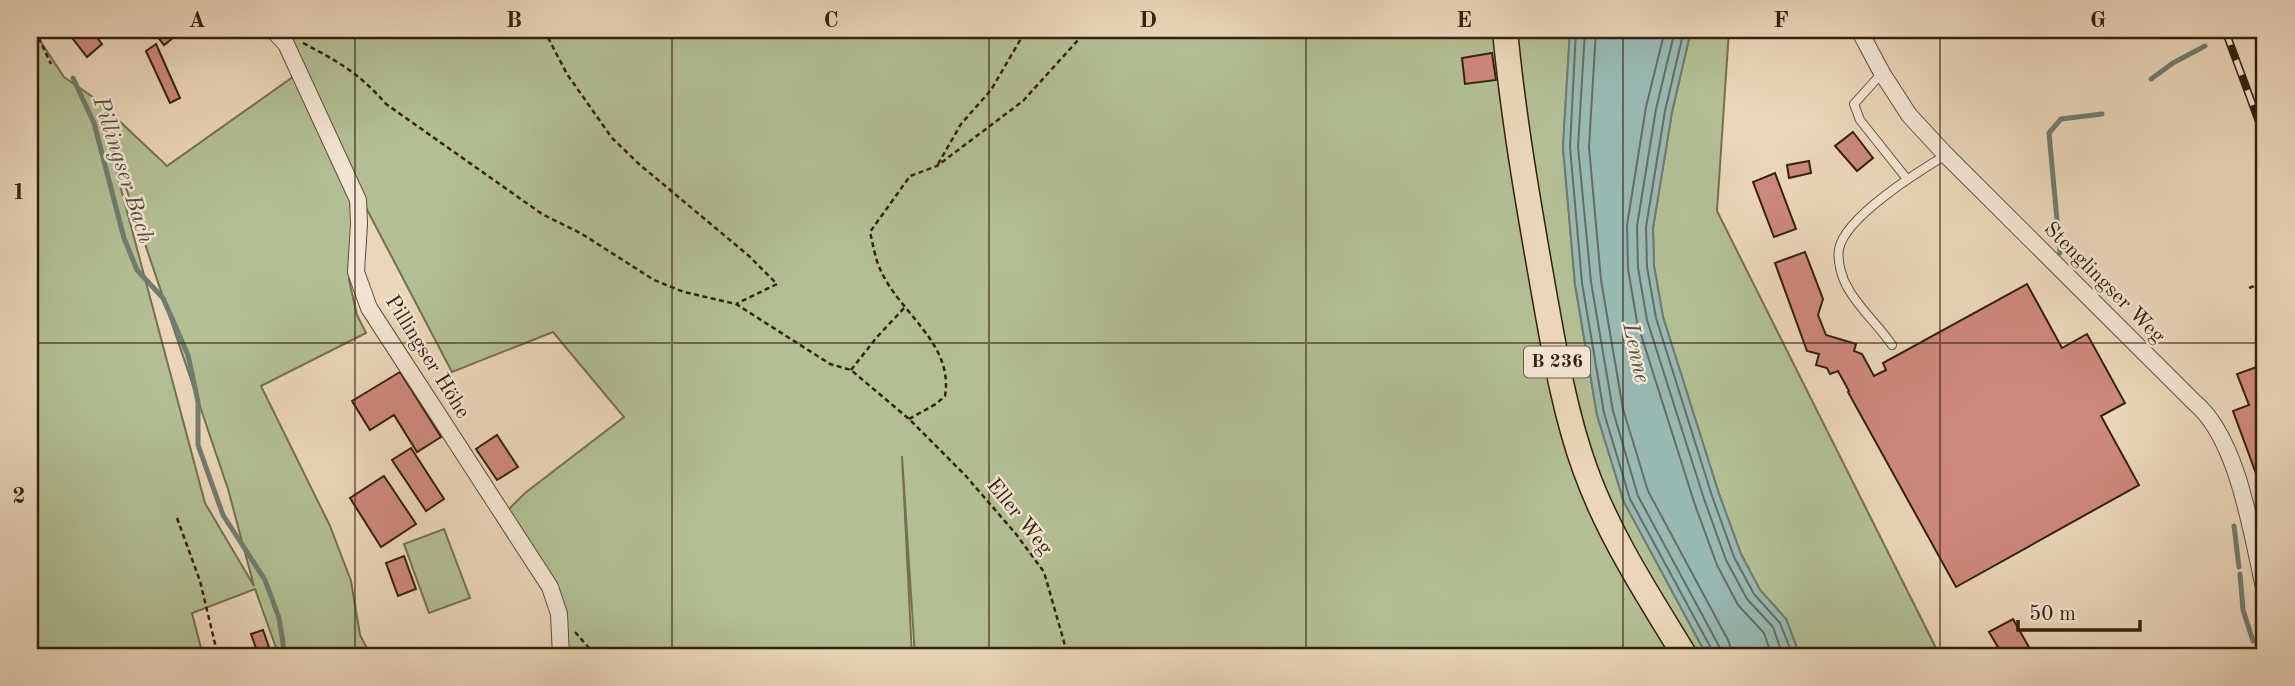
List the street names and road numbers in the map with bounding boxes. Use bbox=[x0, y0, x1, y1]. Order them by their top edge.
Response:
street label: Stenglingser Weg bbox=[2040, 219, 2169, 348]
street label: Pillingser Höhe bbox=[381, 292, 473, 422]
road number: B 236 bbox=[1524, 346, 1590, 378]
street label: Eller Weg bbox=[982, 475, 1056, 560]

